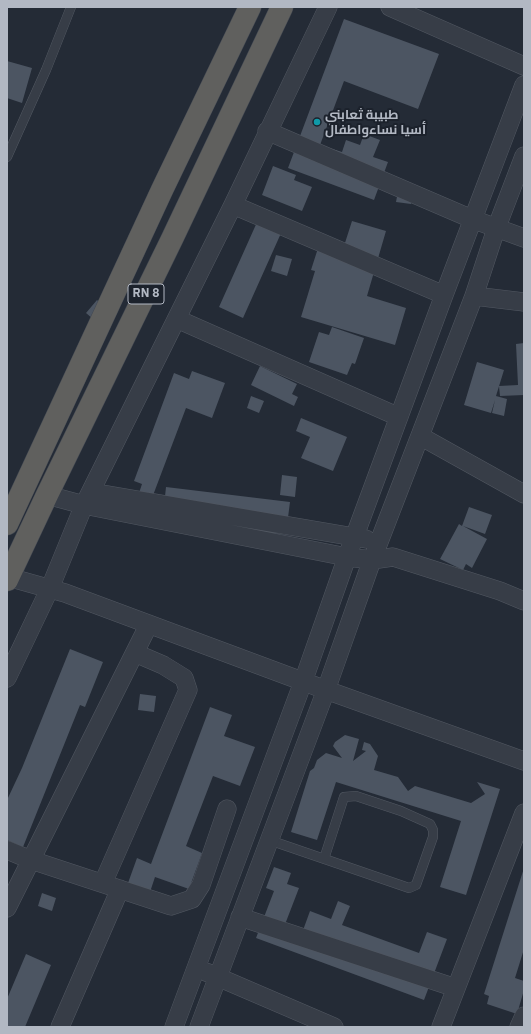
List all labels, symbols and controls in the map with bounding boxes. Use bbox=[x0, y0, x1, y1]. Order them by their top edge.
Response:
place label: طبيبة ثعابني أسيا نساءواطفال bbox=[325, 107, 426, 138]
marker: طبيبة ثعابني أسيا نساءواطفال bbox=[312, 117, 322, 127]
road number: RN 8 bbox=[128, 284, 164, 304]

